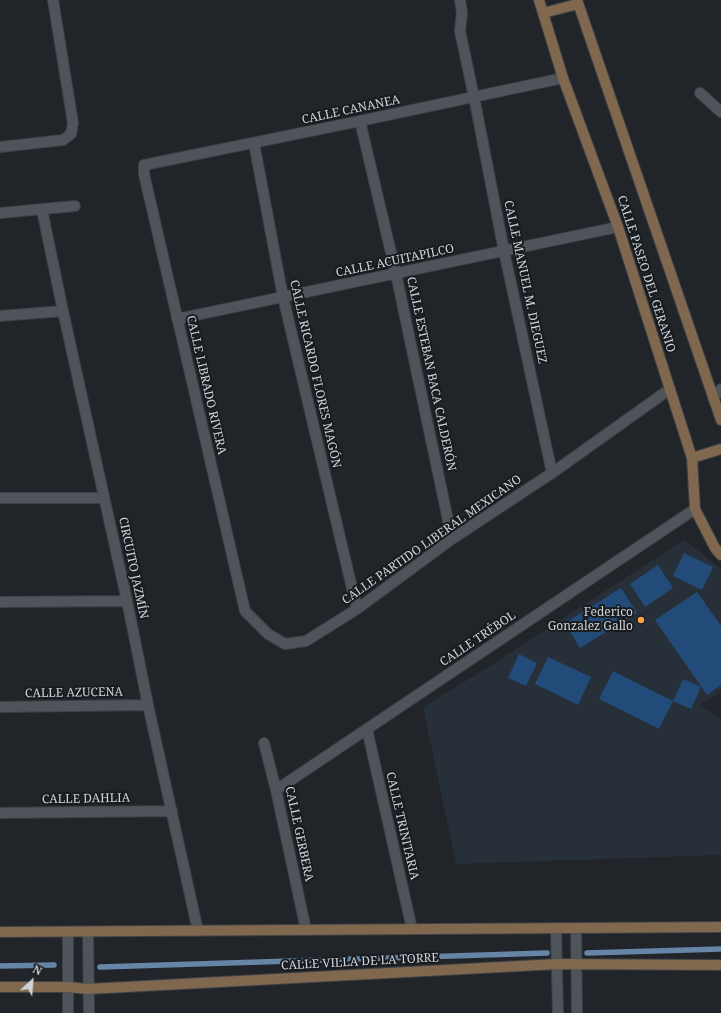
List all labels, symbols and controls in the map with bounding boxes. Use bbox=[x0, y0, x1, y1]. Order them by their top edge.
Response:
street label: CALLE CANANEA bbox=[301, 93, 401, 127]
street label: CALLE PASEO DEL GERANIO bbox=[614, 194, 678, 354]
street label: CALLE MANUEL M. DIEGUEZ bbox=[501, 199, 549, 365]
street label: CALLE ACUITAPILCO bbox=[335, 241, 455, 281]
street label: CALLE ESTEBAN BACA CALDERÓN bbox=[403, 276, 459, 472]
street label: CALLE RICARDO FLORES MAGÓN bbox=[286, 279, 344, 469]
street label: CALLE LIBRADO RIVERA bbox=[183, 314, 229, 456]
street label: CALLE PARTIDO LIBERAL MEXICANO bbox=[340, 472, 524, 608]
street label: CIRCUITO JAZMÍN bbox=[115, 516, 151, 620]
place label: Federico Gonzalez Gallo bbox=[548, 606, 633, 634]
street label: CALLE TRÉBOL bbox=[437, 608, 519, 670]
marker: Federico Gonzalez Gallo bbox=[636, 615, 646, 625]
street label: CALLE AZUCENA bbox=[25, 685, 123, 701]
street label: CALLE TRINITARIA bbox=[383, 771, 421, 881]
street label: CALLE GERBERA bbox=[282, 785, 316, 883]
street label: CALLE DAHLIA bbox=[42, 791, 130, 807]
street label: CALLE VILLA DE LA TORRE bbox=[281, 951, 439, 973]
north arrow bbox=[12, 961, 52, 1001]
text: N bbox=[30, 961, 45, 978]

